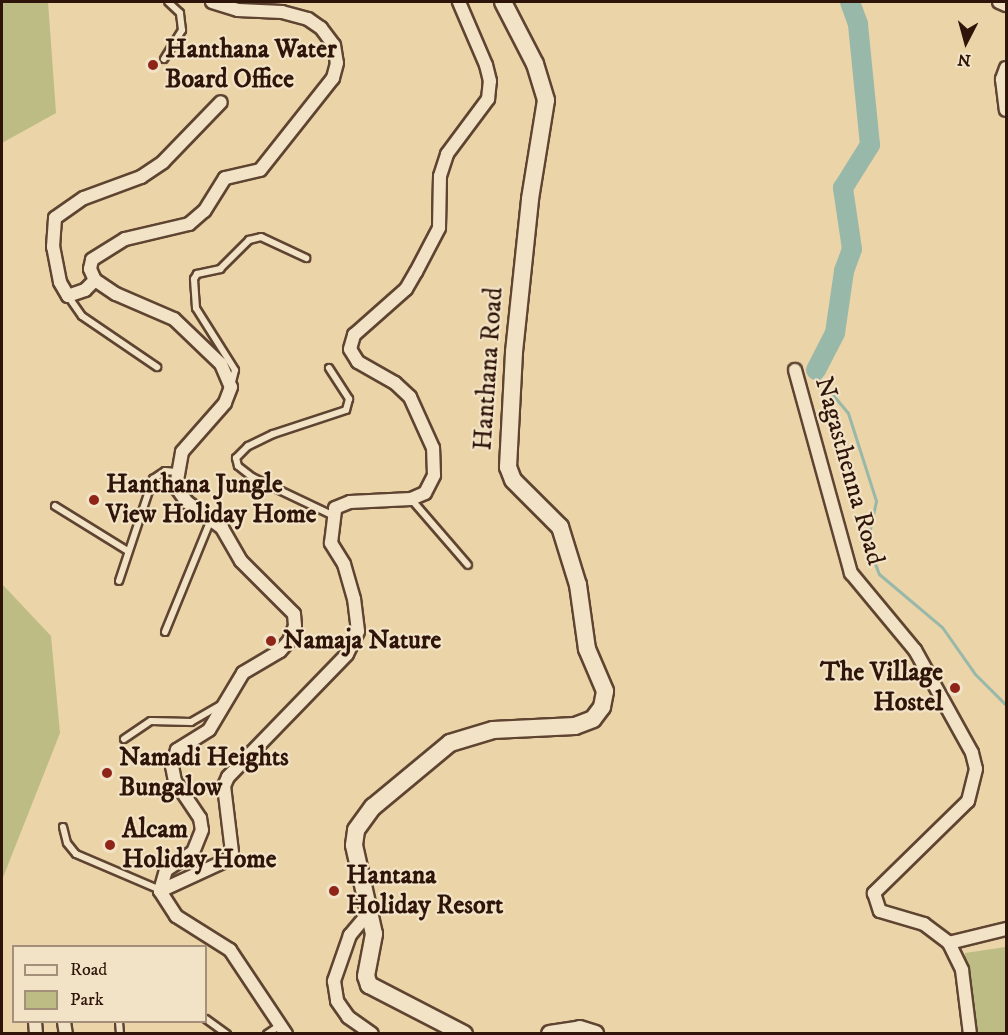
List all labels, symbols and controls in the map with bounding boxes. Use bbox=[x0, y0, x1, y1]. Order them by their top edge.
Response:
north arrow bbox=[936, 12, 996, 72]
place label: Hanthana Water Board Office bbox=[165, 34, 337, 96]
text: N bbox=[957, 49, 972, 71]
marker: Hanthana Water Board Office bbox=[146, 58, 160, 72]
street label: Hanthana Road bbox=[468, 286, 510, 452]
street label: Nagasthenna Road bbox=[807, 373, 891, 569]
place label: Hanthana Jungle View Holiday Home bbox=[106, 469, 316, 530]
marker: Hanthana Jungle View Holiday Home bbox=[87, 493, 101, 507]
place label: Namaja Nature bbox=[283, 625, 441, 657]
marker: Namaja Nature bbox=[264, 634, 278, 648]
place label: The Village Hostel bbox=[820, 657, 943, 718]
marker: The Village Hostel bbox=[948, 681, 962, 695]
place label: Namadi Heights Bungalow bbox=[119, 742, 289, 804]
marker: Namadi Heights Bungalow bbox=[100, 766, 114, 780]
place label: Alcam Holiday Home bbox=[122, 814, 277, 876]
marker: Alcam Holiday Home bbox=[103, 838, 117, 852]
place label: Hantana Holiday Resort bbox=[346, 860, 503, 922]
marker: Hantana Holiday Resort bbox=[327, 884, 341, 898]
legend bbox=[12, 945, 207, 1023]
text: Road bbox=[70, 959, 107, 981]
text: Park bbox=[70, 989, 104, 1011]

